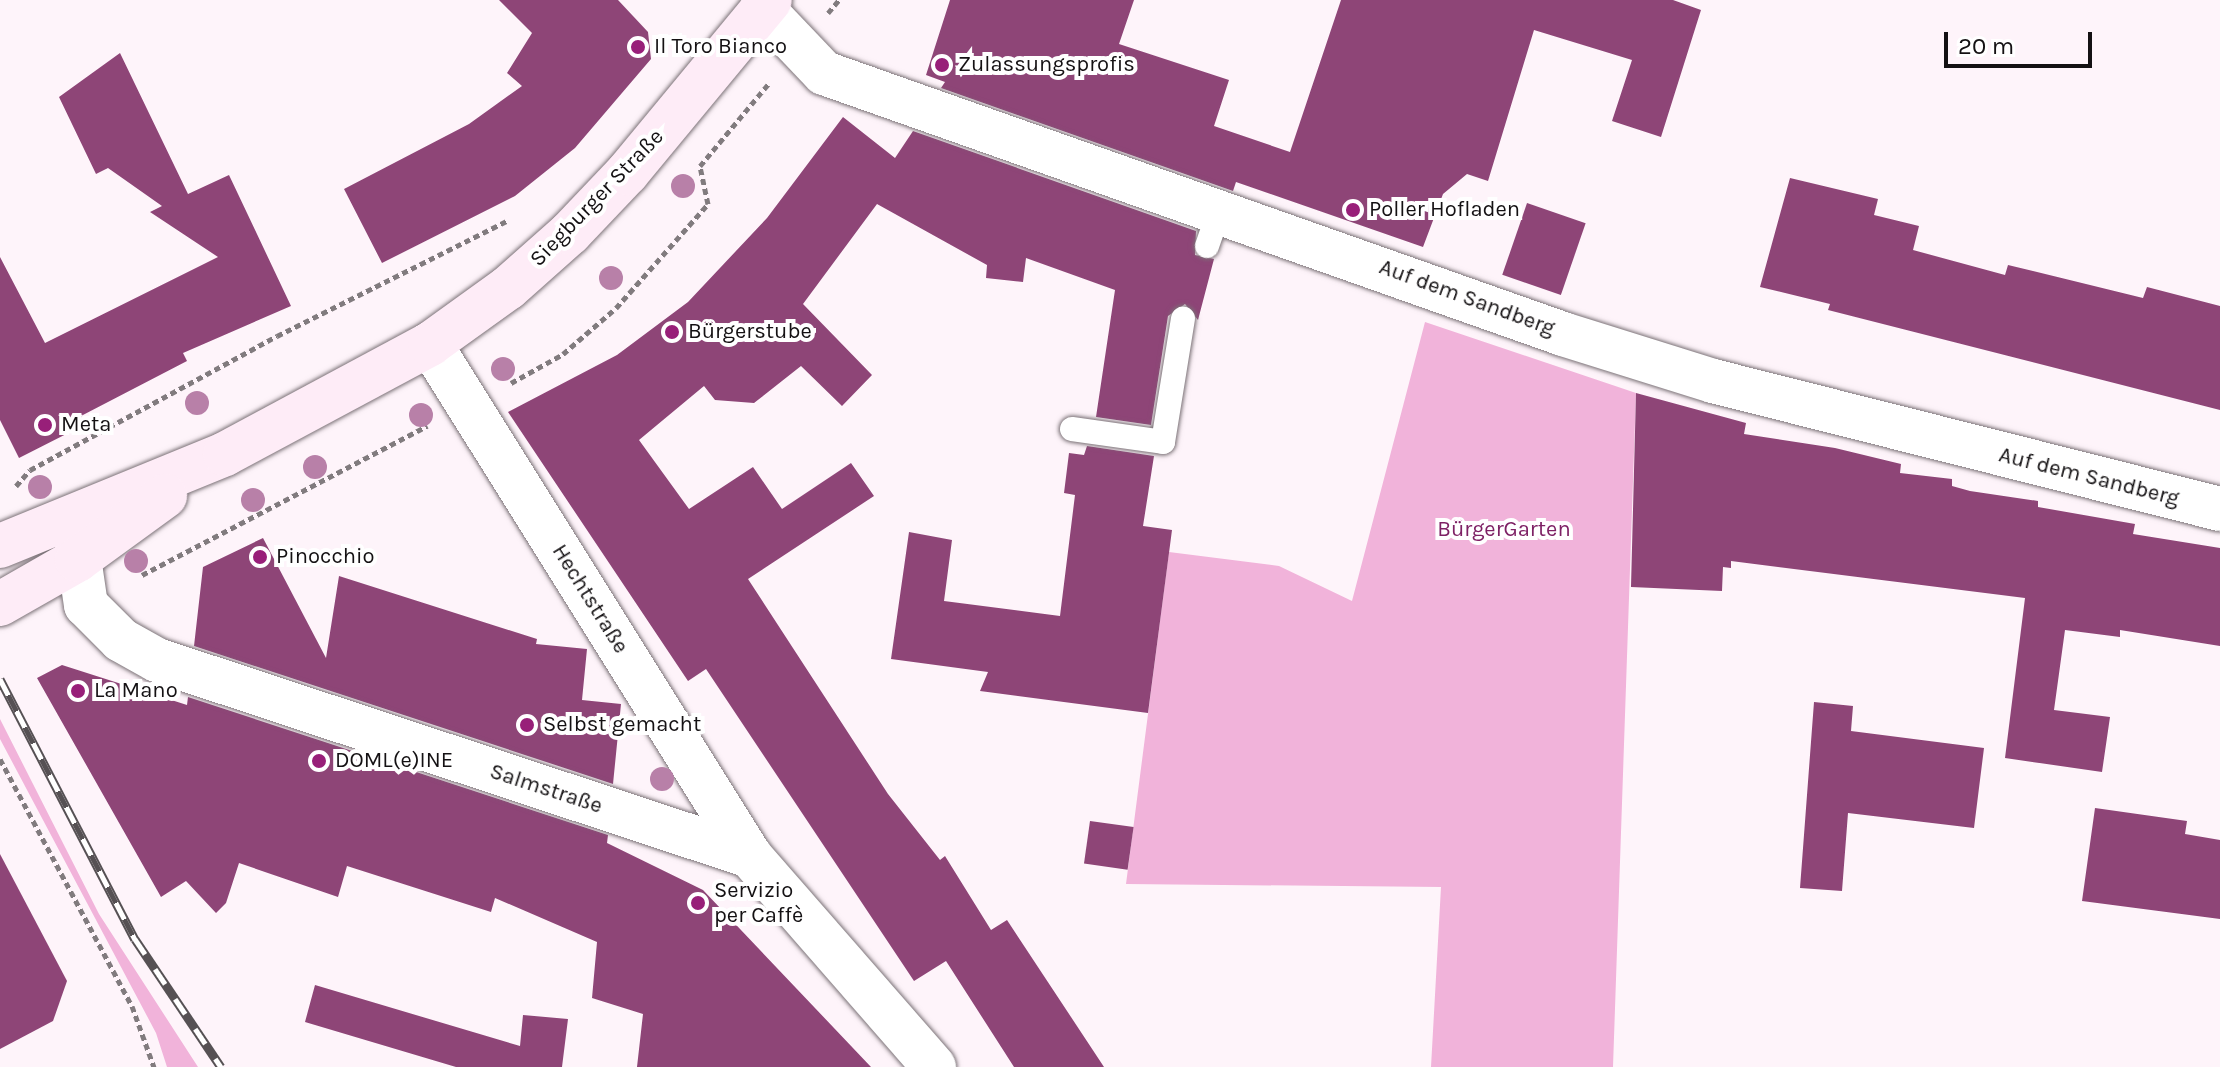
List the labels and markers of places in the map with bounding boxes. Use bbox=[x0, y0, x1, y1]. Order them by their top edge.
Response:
place label: Il Toro Bianco bbox=[654, 34, 787, 60]
marker: Il Toro Bianco bbox=[629, 38, 647, 56]
place label: Zulassungsprofis bbox=[958, 52, 1135, 78]
marker: Zulassungsprofis bbox=[933, 56, 951, 74]
place label: Poller Hofladen bbox=[1369, 197, 1520, 223]
marker: Poller Hofladen bbox=[1344, 201, 1362, 219]
place label: Bürgerstube bbox=[688, 319, 812, 345]
marker: Bürgerstube bbox=[663, 323, 681, 341]
place label: Meta bbox=[61, 412, 111, 438]
marker: Meta bbox=[36, 416, 54, 434]
place label: Pinocchio bbox=[276, 544, 375, 570]
marker: Pinocchio bbox=[251, 548, 269, 566]
place label: La Mano bbox=[94, 678, 178, 704]
marker: La Mano bbox=[69, 682, 87, 700]
place label: Selbst gemacht bbox=[543, 712, 701, 738]
marker: Selbst gemacht bbox=[518, 716, 536, 734]
place label: DOML(e)INE bbox=[335, 748, 453, 774]
marker: DOML(e)INE bbox=[310, 752, 328, 770]
place label: Servizio per Caffè bbox=[714, 877, 803, 928]
marker: Servizio per Caffè bbox=[689, 894, 707, 912]

